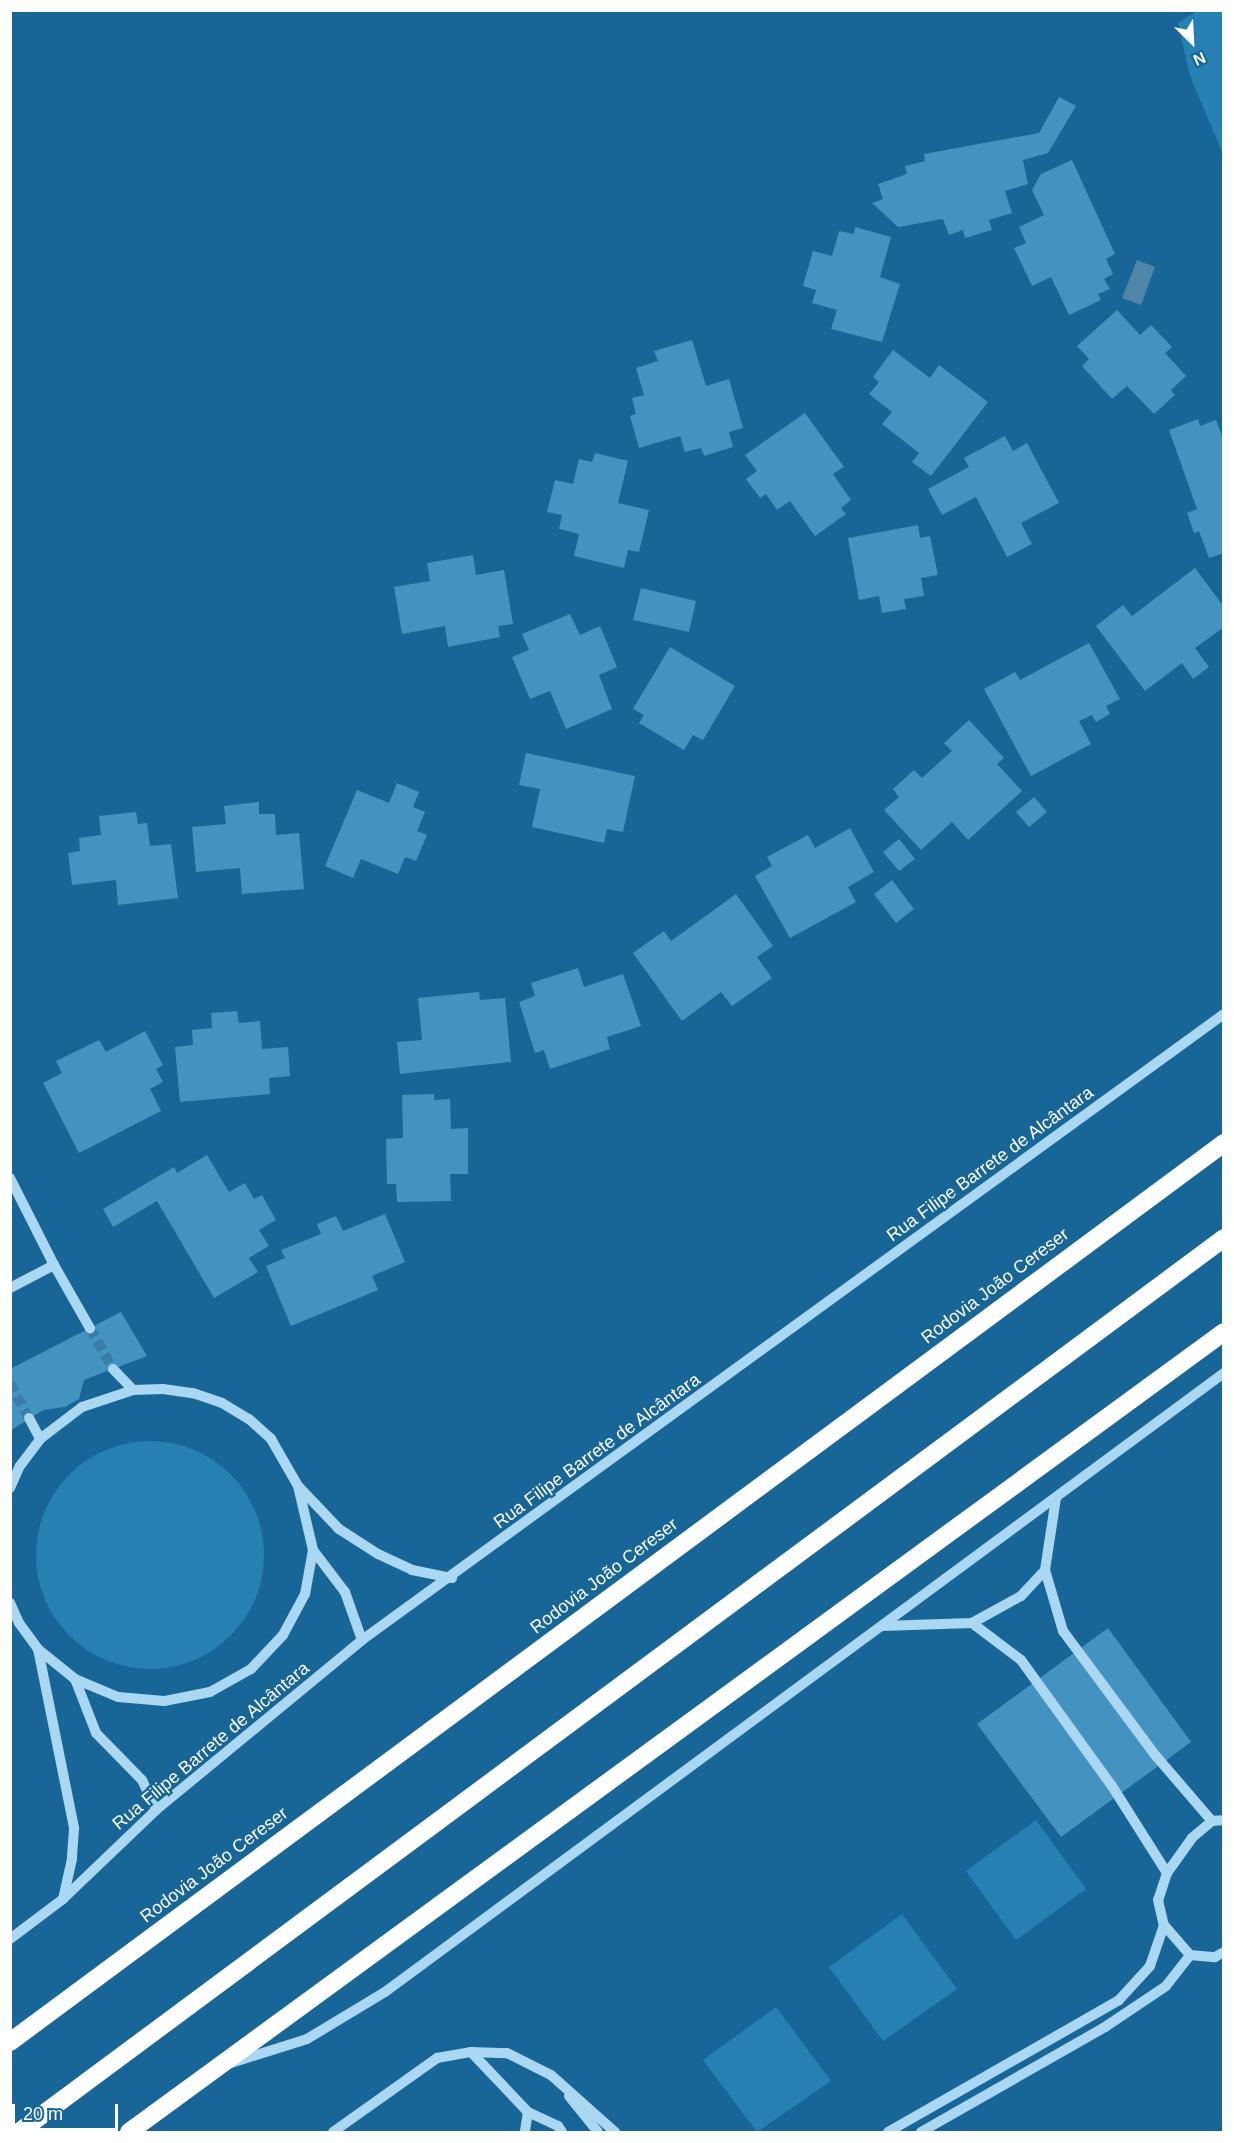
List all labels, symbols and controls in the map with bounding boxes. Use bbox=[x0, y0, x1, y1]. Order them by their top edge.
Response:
north arrow bbox=[1162, 12, 1222, 72]
text: N bbox=[1191, 49, 1208, 69]
street label: Rua Filipe Barrete de Alcântara bbox=[882, 1081, 1098, 1247]
street label: Rodovia João Cereser bbox=[917, 1223, 1073, 1349]
street label: Rua Filipe Barrete de Alcântara bbox=[489, 1368, 705, 1534]
street label: Rodovia João Cereser bbox=[526, 1513, 682, 1639]
street label: Rua Filipe Barrete de Alcântara bbox=[108, 1657, 314, 1835]
street label: Rodovia João Cereser bbox=[136, 1802, 292, 1928]
scale bar bbox=[15, 2092, 122, 2130]
text: 20 m bbox=[23, 2104, 63, 2124]

